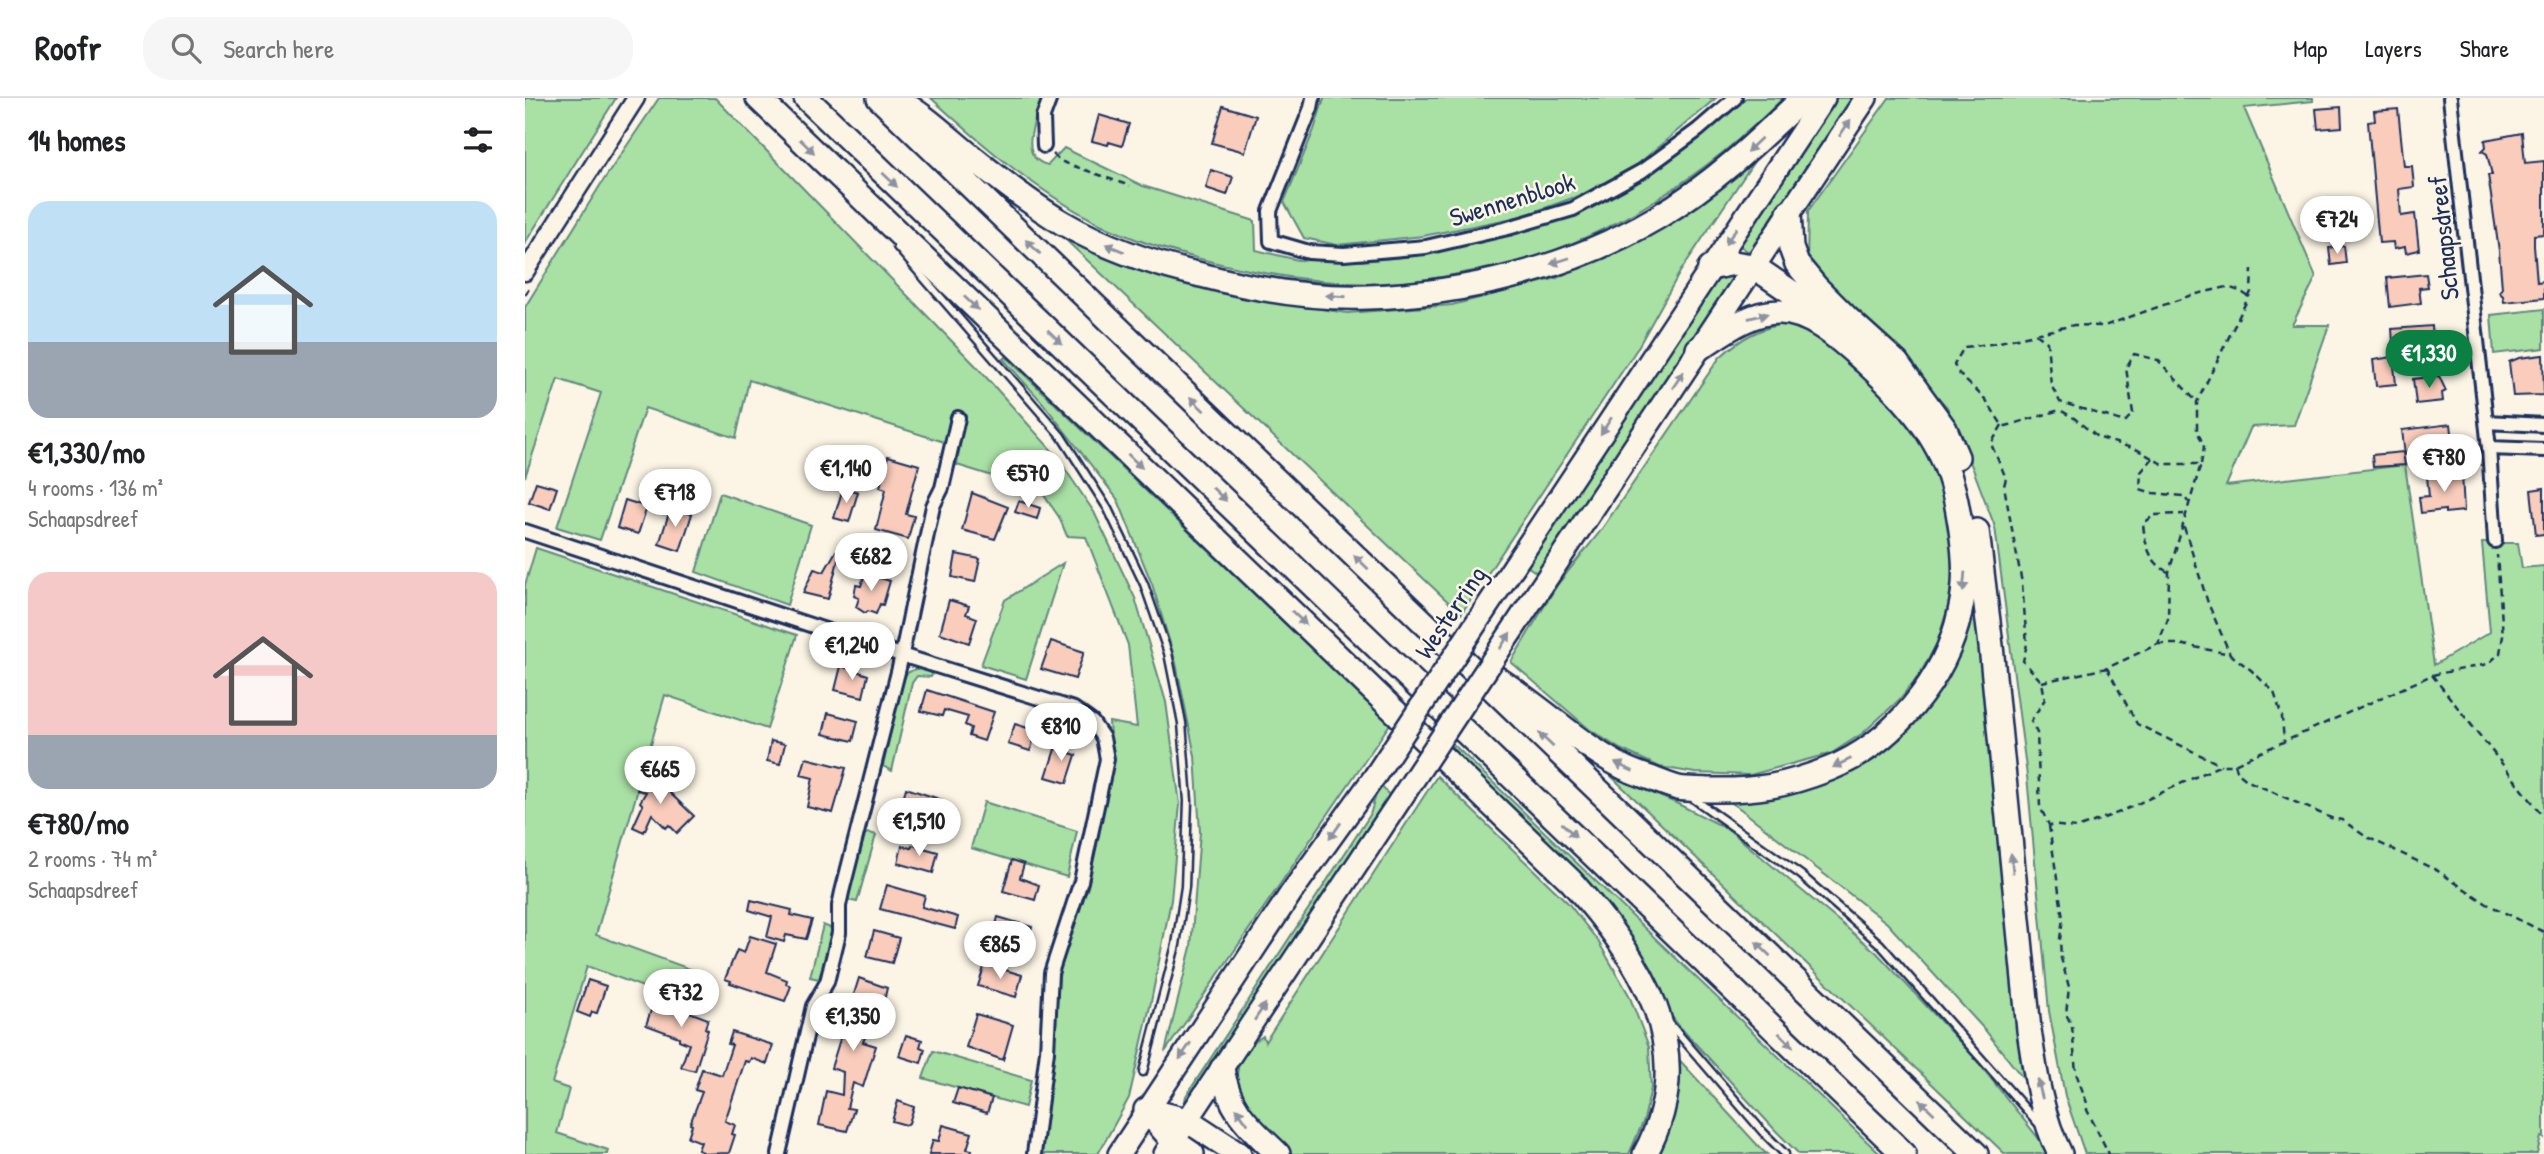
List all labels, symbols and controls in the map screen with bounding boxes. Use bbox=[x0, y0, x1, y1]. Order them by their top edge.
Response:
search box bbox=[143, 17, 633, 80]
text: Roofr bbox=[35, 26, 101, 70]
icon: search bbox=[167, 29, 205, 67]
text: Search here bbox=[223, 31, 334, 66]
text: Map bbox=[2293, 32, 2327, 64]
text: Layers bbox=[2365, 32, 2422, 64]
text: Share bbox=[2460, 32, 2509, 64]
one-way arrow bbox=[1839, 118, 1852, 138]
text: 14 homes bbox=[28, 120, 126, 160]
icon: filters bbox=[459, 121, 497, 159]
one-way arrow bbox=[798, 137, 815, 154]
one-way arrow bbox=[1745, 137, 1762, 154]
street label: Swennenblook bbox=[1445, 163, 1579, 235]
one-way arrow bbox=[882, 171, 899, 188]
street label: Schaapsdreef bbox=[2419, 174, 2467, 302]
pin: €724 bbox=[2296, 197, 2378, 256]
text: €724 bbox=[2316, 203, 2358, 234]
one-way arrow bbox=[1725, 226, 1738, 246]
one-way arrow bbox=[1025, 239, 1042, 255]
one-way arrow bbox=[1105, 242, 1125, 254]
icon: home bbox=[200, 247, 326, 373]
one-way arrow bbox=[1549, 256, 1570, 267]
one-way arrow bbox=[1325, 290, 1347, 301]
one-way arrow bbox=[962, 295, 979, 311]
one-way arrow bbox=[1747, 310, 1769, 321]
one-way arrow bbox=[1046, 329, 1063, 346]
pin: €1,330 bbox=[2372, 330, 2486, 390]
text: €1,330 bbox=[2402, 337, 2456, 368]
one-way arrow bbox=[1671, 370, 1684, 390]
one-way arrow bbox=[1189, 397, 1206, 413]
one-way arrow bbox=[1600, 416, 1613, 436]
text: €1,330/mo bbox=[28, 432, 145, 472]
pin: €780 bbox=[2403, 434, 2485, 494]
text: €780 bbox=[2423, 441, 2465, 472]
pin: €1,140 bbox=[789, 446, 903, 505]
pin: €570 bbox=[987, 450, 1069, 510]
text: €1,140 bbox=[820, 452, 872, 483]
one-way arrow bbox=[1126, 452, 1143, 468]
text: €570 bbox=[1007, 457, 1049, 488]
pin: €718 bbox=[634, 470, 716, 529]
text: 4 rooms · 136 m² bbox=[28, 472, 163, 503]
text: €718 bbox=[655, 476, 695, 507]
one-way arrow bbox=[1210, 486, 1227, 502]
text: Schaapsdreef bbox=[28, 503, 138, 534]
pin: €682 bbox=[830, 533, 912, 593]
text: €682 bbox=[851, 540, 891, 571]
one-way arrow bbox=[1353, 555, 1370, 571]
street label: Westerring bbox=[1406, 559, 1494, 665]
one-way arrow bbox=[1958, 571, 1969, 593]
one-way arrow bbox=[1290, 610, 1307, 626]
icon: home bbox=[200, 618, 326, 744]
pin: €1,240 bbox=[795, 622, 909, 682]
text: €1,240 bbox=[825, 629, 879, 660]
one-way arrow bbox=[1498, 632, 1512, 650]
pin: €810 bbox=[1020, 704, 1102, 763]
text: €810 bbox=[1041, 710, 1081, 741]
one-way arrow bbox=[1538, 733, 1555, 749]
pin: €665 bbox=[619, 746, 701, 806]
text: €665 bbox=[640, 753, 680, 784]
one-way arrow bbox=[1832, 757, 1852, 768]
one-way arrow bbox=[1614, 761, 1634, 773]
pin: €1,510 bbox=[862, 798, 976, 858]
text: €780/mo bbox=[28, 803, 129, 843]
text: €1,510 bbox=[893, 805, 945, 836]
one-way arrow bbox=[1328, 822, 1342, 840]
one-way arrow bbox=[1560, 822, 1577, 838]
text: 2 rooms · 74 m² bbox=[28, 843, 157, 874]
one-way arrow bbox=[2006, 852, 2017, 874]
text: Schaapsdreef bbox=[28, 874, 138, 905]
pin: €865 bbox=[959, 922, 1041, 981]
text: €865 bbox=[980, 928, 1020, 959]
one-way arrow bbox=[1755, 941, 1772, 957]
pin: €732 bbox=[640, 970, 722, 1029]
text: €732 bbox=[659, 976, 703, 1007]
pin: €1,350 bbox=[796, 993, 910, 1053]
text: €1,350 bbox=[826, 1000, 880, 1031]
one-way arrow bbox=[1253, 1003, 1266, 1022]
one-way arrow bbox=[1777, 1031, 1794, 1047]
one-way arrow bbox=[1179, 1041, 1192, 1061]
one-way arrow bbox=[2034, 1078, 2045, 1100]
one-way arrow bbox=[1918, 1098, 1935, 1115]
one-way arrow bbox=[1235, 1107, 1249, 1126]

